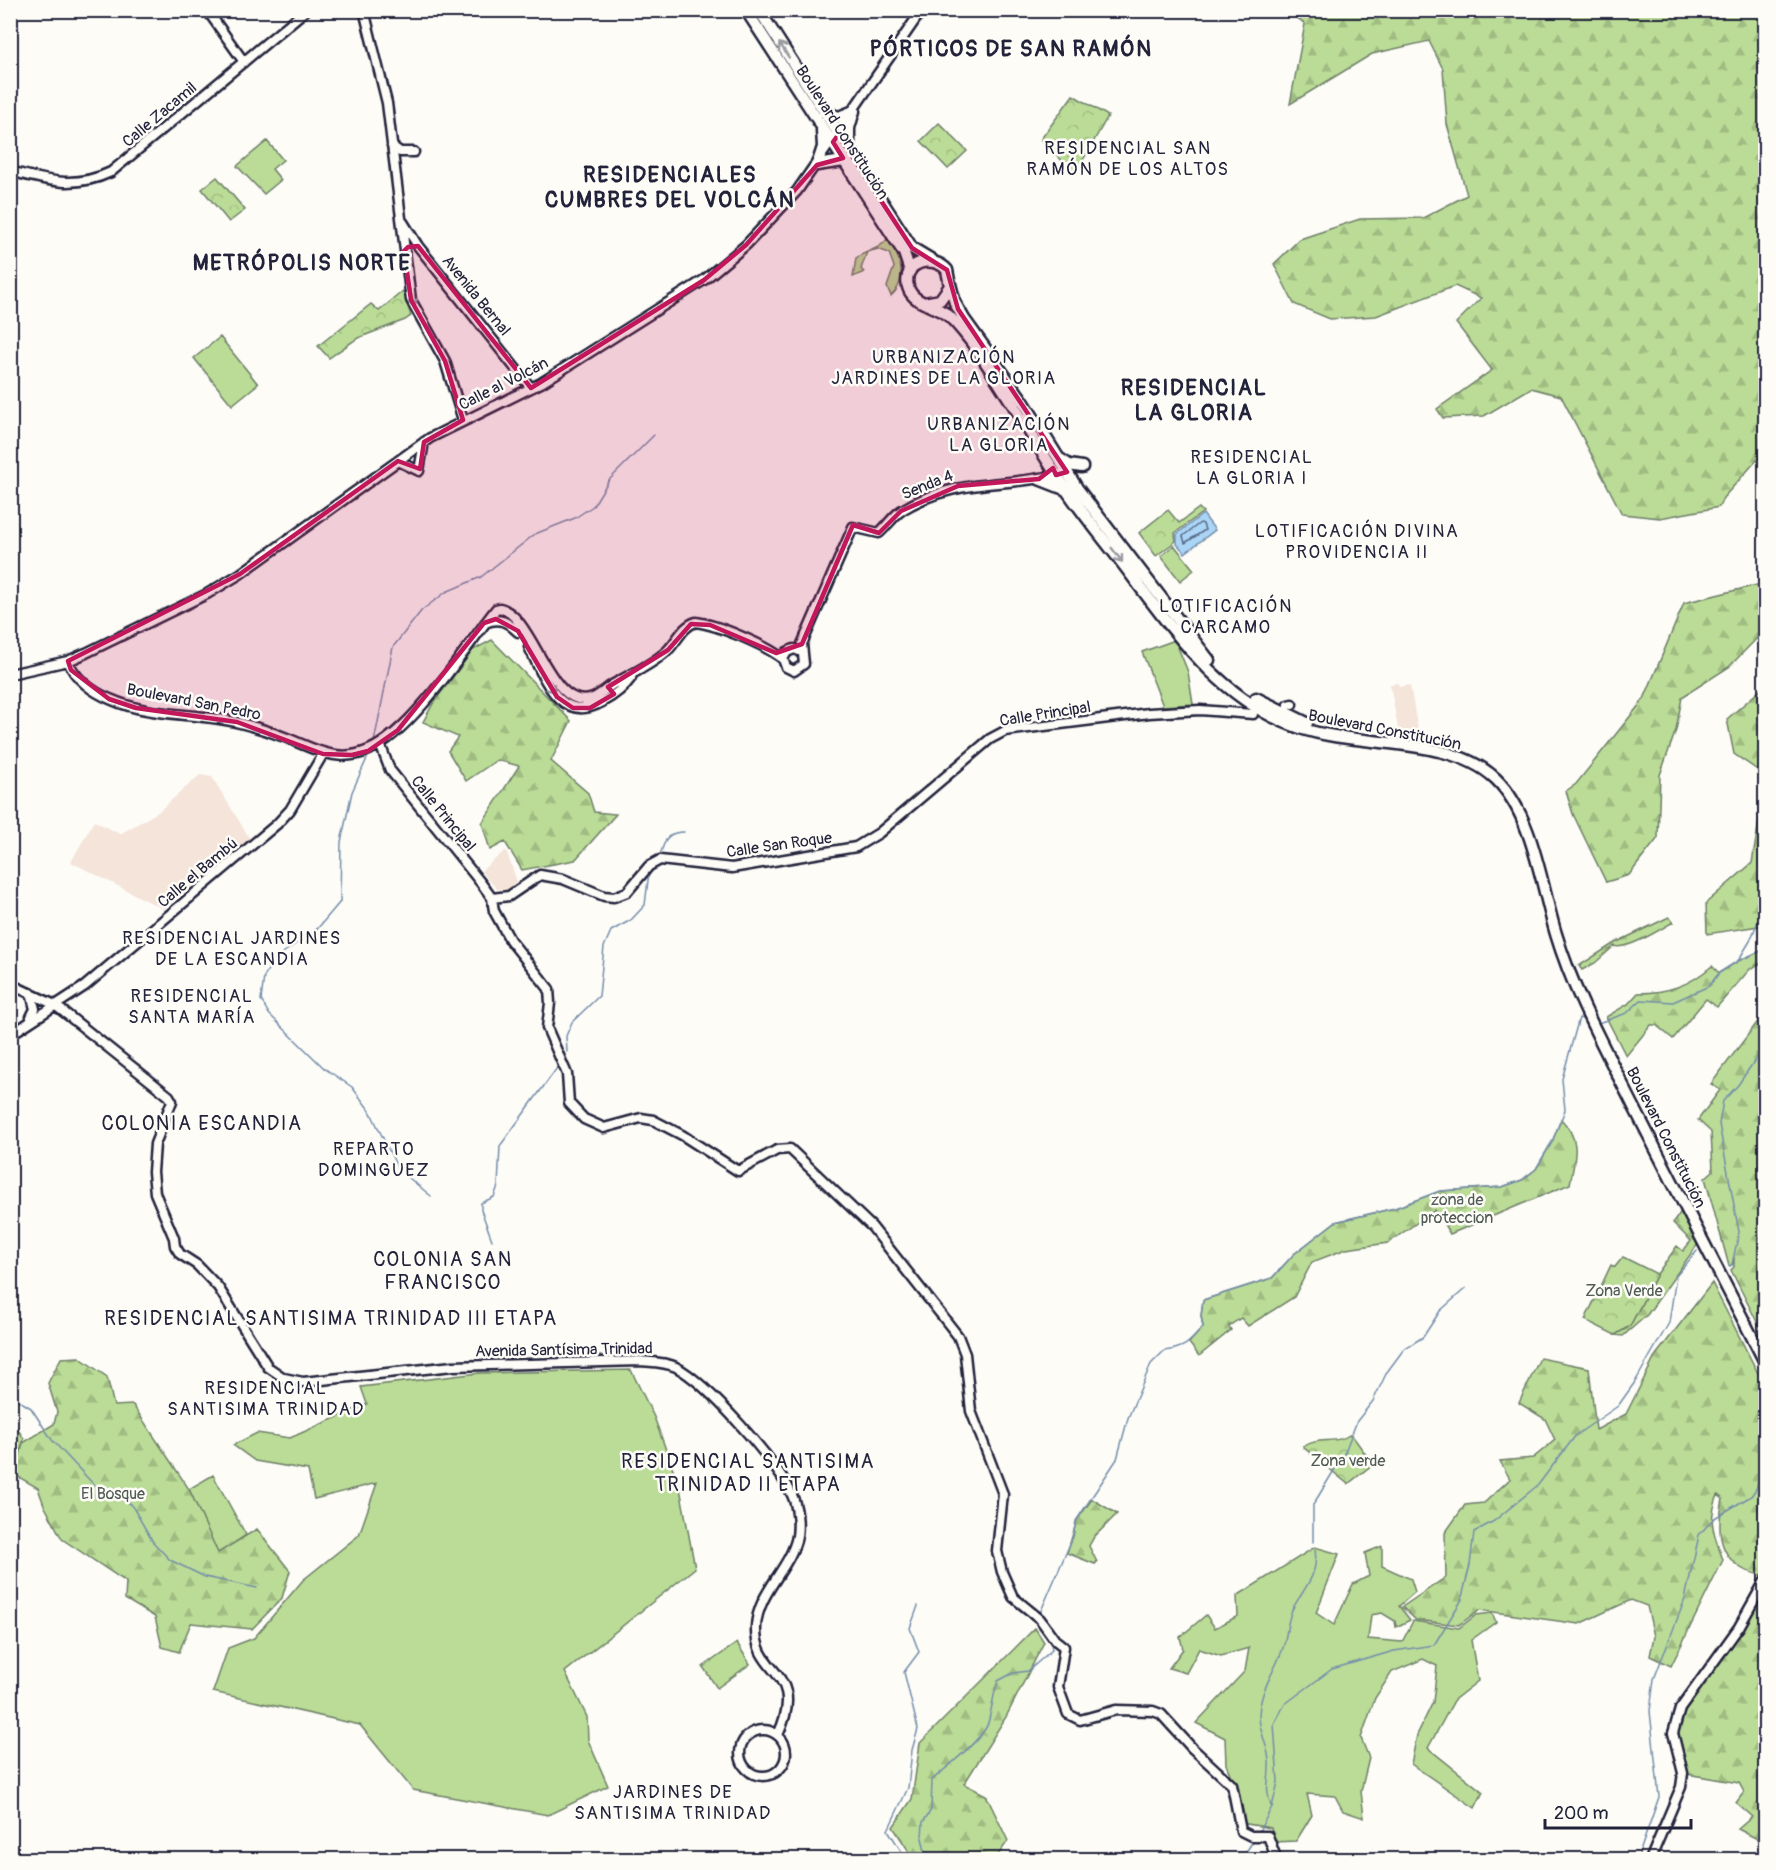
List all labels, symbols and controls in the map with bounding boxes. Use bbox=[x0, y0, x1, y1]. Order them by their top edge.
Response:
district label: PÓRTICOS DE SAN RAMÓN bbox=[869, 34, 1153, 63]
one-way arrow bbox=[778, 42, 790, 59]
street label: Boulevard Constitución bbox=[791, 62, 893, 203]
street label: Calle Zacamil bbox=[118, 78, 201, 152]
district label: RESIDENCIAL SAN RAMÓN DE LOS ALTOS bbox=[1026, 137, 1230, 181]
district label: RESIDENCIALES CUMBRES DEL VOLCÁN bbox=[545, 161, 795, 214]
district label: METRÓPOLIS NORTE bbox=[193, 248, 411, 277]
street label: Avenida Bernal bbox=[438, 251, 515, 340]
one-way arrow bbox=[407, 288, 418, 307]
district label: URBANIZACIÓN JARDINES DE LA GLORIA bbox=[831, 345, 1057, 390]
street label: Calle al Volcán bbox=[455, 353, 552, 415]
district label: RESIDENCIAL LA GLORIA bbox=[1121, 374, 1267, 427]
district label: URBANIZACIÓN LA GLORIA bbox=[927, 412, 1071, 457]
district label: RESIDENCIAL LA GLORIA I bbox=[1190, 446, 1314, 490]
street label: Senda 4 bbox=[899, 466, 956, 504]
district label: LOTIFICACIÓN DIVINA PROVIDENCIA II bbox=[1255, 519, 1459, 564]
one-way arrow bbox=[1110, 547, 1123, 563]
district label: LOTIFICACIÓN CARCAMO bbox=[1159, 594, 1293, 639]
one-way arrow bbox=[542, 677, 555, 693]
street label: Boulevard San Pedro bbox=[125, 679, 263, 725]
street label: Calle Principal bbox=[998, 697, 1092, 731]
street label: Boulevard Constitución bbox=[1307, 705, 1463, 755]
street label: Calle Principal bbox=[406, 772, 480, 856]
street label: Calle San Roque bbox=[725, 828, 833, 862]
street label: Calle el Bambú bbox=[154, 834, 242, 912]
district label: RESIDENCIAL JARDINES DE LA ESCANDIA bbox=[122, 927, 342, 971]
district label: RESIDENCIAL SANTA MARÍA bbox=[128, 985, 256, 1029]
street label: Boulevard Constitución bbox=[1622, 1064, 1710, 1211]
district label: COLONIA ESCANDIA bbox=[102, 1111, 302, 1136]
district label: REPARTO DOMINGUEZ bbox=[318, 1138, 430, 1182]
park label: zona de proteccion bbox=[1421, 1190, 1493, 1228]
district label: COLONIA SAN FRANCISCO bbox=[373, 1247, 513, 1295]
park label: Zona Verde bbox=[1585, 1281, 1663, 1301]
district label: RESIDENCIAL SANTISIMA TRINIDAD III ETAPA bbox=[104, 1306, 558, 1331]
street label: Avenida Santísima Trinidad bbox=[475, 1338, 653, 1362]
district label: RESIDENCIAL SANTISIMA TRINIDAD bbox=[167, 1377, 365, 1421]
district label: RESIDENCIAL SANTISIMA TRINIDAD II ETAPA bbox=[621, 1449, 875, 1497]
park label: Zona verde bbox=[1310, 1451, 1386, 1471]
park label: El Bosque bbox=[81, 1484, 145, 1504]
district label: JARDINES DE SANTISIMA TRINIDAD bbox=[574, 1781, 772, 1825]
scale bar bbox=[1545, 1792, 1690, 1830]
text: 200 m bbox=[1554, 1802, 1609, 1825]

